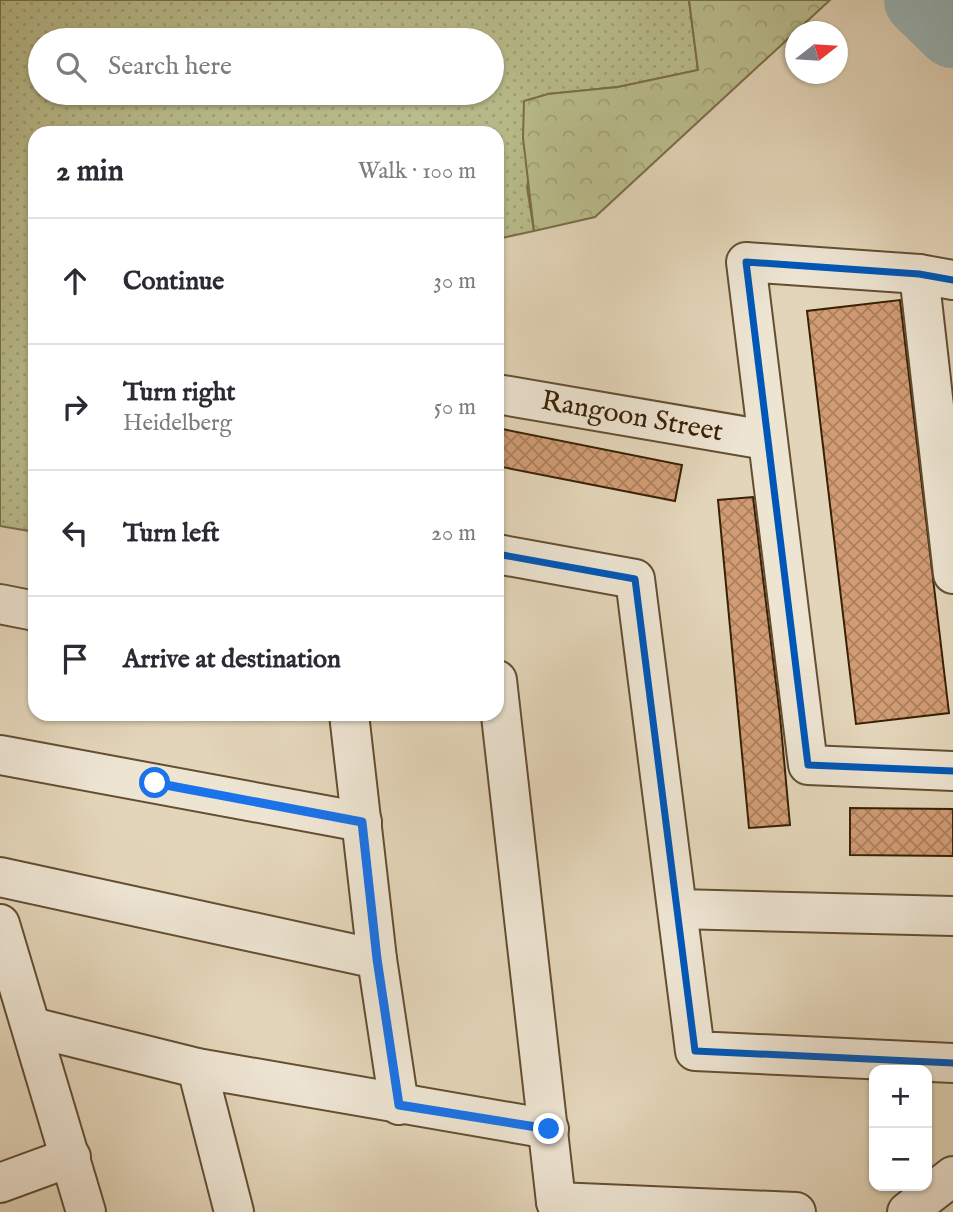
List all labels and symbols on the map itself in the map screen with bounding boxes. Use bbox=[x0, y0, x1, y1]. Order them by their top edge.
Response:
north arrow bbox=[785, 21, 848, 84]
street label: Rangoon Street bbox=[538, 384, 726, 450]
route start bbox=[139, 767, 170, 798]
route end bbox=[533, 1113, 564, 1144]

